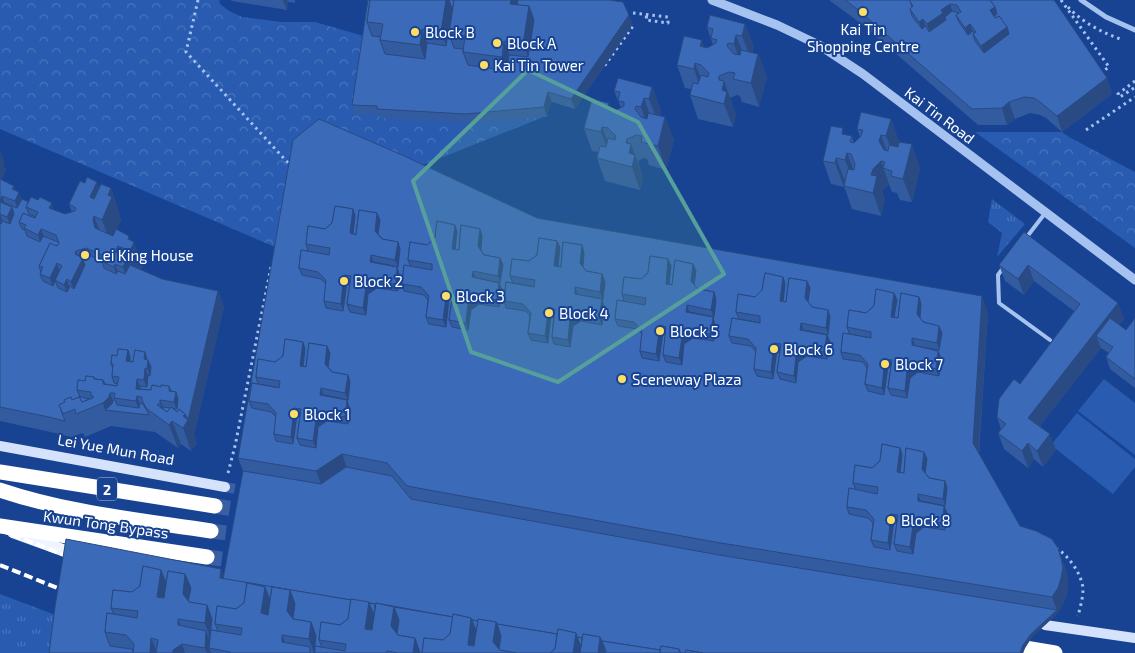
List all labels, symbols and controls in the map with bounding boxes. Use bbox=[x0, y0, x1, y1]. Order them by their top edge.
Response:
marker: Kai Tin Shopping Centre bbox=[857, 6, 869, 18]
place label: Kai Tin Shopping Centre bbox=[807, 20, 919, 55]
place label: Block B bbox=[425, 23, 475, 41]
marker: Block B bbox=[409, 26, 421, 38]
place label: Block A bbox=[507, 34, 557, 52]
marker: Block A bbox=[491, 37, 503, 49]
place label: Kai Tin Tower bbox=[494, 56, 584, 74]
marker: Kai Tin Tower bbox=[478, 59, 490, 71]
street label: Kai Tin Road bbox=[901, 83, 979, 147]
place label: Lei King House bbox=[95, 246, 194, 264]
marker: Lei King House bbox=[79, 249, 91, 261]
place label: Block 2 bbox=[354, 272, 403, 290]
marker: Block 2 bbox=[338, 275, 350, 287]
place label: Block 3 bbox=[456, 287, 505, 305]
marker: Block 3 bbox=[440, 290, 452, 302]
place label: Block 4 bbox=[559, 304, 609, 322]
marker: Block 4 bbox=[543, 307, 555, 319]
place label: Block 5 bbox=[670, 322, 718, 340]
marker: Block 5 bbox=[654, 325, 666, 337]
place label: Block 6 bbox=[784, 340, 833, 358]
marker: Block 6 bbox=[768, 343, 780, 355]
place label: Block 7 bbox=[895, 355, 943, 373]
marker: Block 7 bbox=[879, 358, 891, 370]
place label: Sceneway Plaza bbox=[632, 370, 741, 388]
marker: Sceneway Plaza bbox=[616, 373, 628, 385]
place label: Block 1 bbox=[304, 405, 350, 423]
marker: Block 1 bbox=[288, 408, 300, 420]
street label: Lei Yue Mun Road bbox=[56, 430, 176, 468]
road number: 2 bbox=[97, 478, 117, 500]
street label: Kwun Tong Bypass bbox=[42, 506, 170, 542]
place label: Block 8 bbox=[901, 511, 951, 529]
marker: Block 8 bbox=[885, 514, 897, 526]

